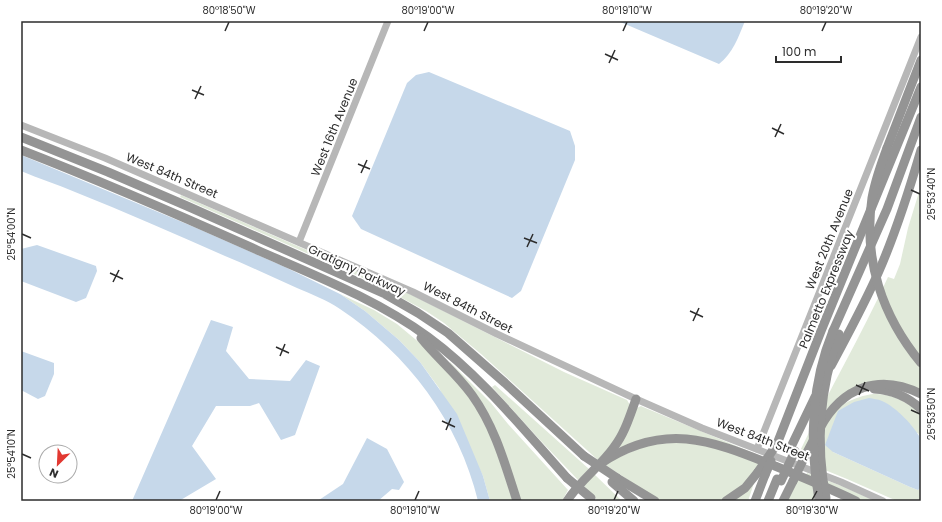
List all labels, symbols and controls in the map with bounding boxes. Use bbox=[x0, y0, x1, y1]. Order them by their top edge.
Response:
text: 80°18'50"W bbox=[202, 3, 256, 18]
text: 80°19'00"W bbox=[401, 3, 455, 18]
text: 80°19'10"W bbox=[602, 3, 652, 18]
text: 80°19'20"W bbox=[800, 3, 852, 18]
scale bar bbox=[776, 38, 841, 64]
text: 100 m bbox=[782, 43, 816, 60]
street label: West 16th Avenue bbox=[306, 75, 362, 179]
street label: West 84th Street bbox=[123, 148, 221, 202]
text: 25°53'40"N bbox=[924, 168, 939, 220]
street label: West 20th Avenue bbox=[801, 186, 857, 292]
text: 25°54'00"N bbox=[4, 208, 19, 260]
street label: Palmetto Expressway bbox=[794, 227, 858, 351]
street label: Gratigny Parkway bbox=[306, 240, 409, 300]
street label: West 84th Street bbox=[420, 277, 516, 337]
text: 25°53'50"N bbox=[924, 388, 939, 440]
street label: West 84th Street bbox=[714, 413, 812, 465]
text: 25°54'10"N bbox=[4, 429, 19, 479]
north arrow bbox=[38, 444, 78, 484]
text: N bbox=[47, 464, 61, 482]
text: 80°19'00"W bbox=[189, 503, 243, 518]
text: 80°19'10"W bbox=[390, 503, 440, 518]
text: 80°19'20"W bbox=[588, 503, 640, 518]
text: 80°19'30"W bbox=[786, 503, 839, 518]

